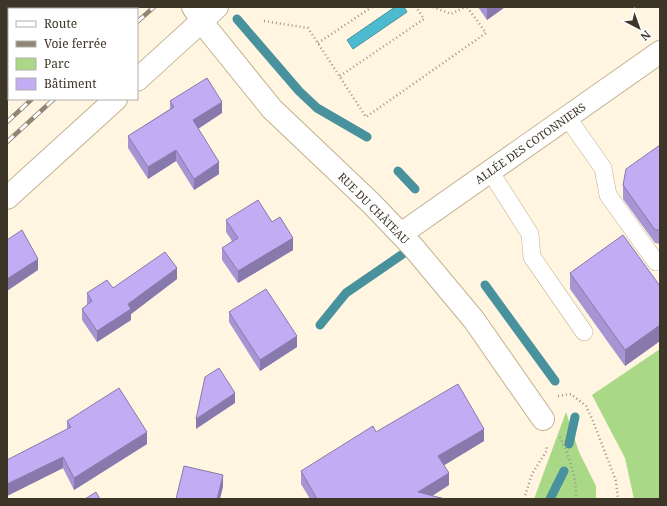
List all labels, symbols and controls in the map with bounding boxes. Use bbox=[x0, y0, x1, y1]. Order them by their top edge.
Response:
legend bbox=[8, 8, 138, 100]
north arrow bbox=[619, 8, 659, 48]
text: Route bbox=[44, 15, 77, 32]
text: N bbox=[637, 27, 654, 45]
text: Voie ferrée bbox=[44, 35, 107, 52]
text: Parc bbox=[44, 55, 70, 72]
text: Bâtiment bbox=[44, 75, 96, 92]
street label: ALLÉE DES COTONNIERS bbox=[472, 99, 588, 187]
street label: RUE DU CHÂTEAU bbox=[335, 169, 413, 247]

